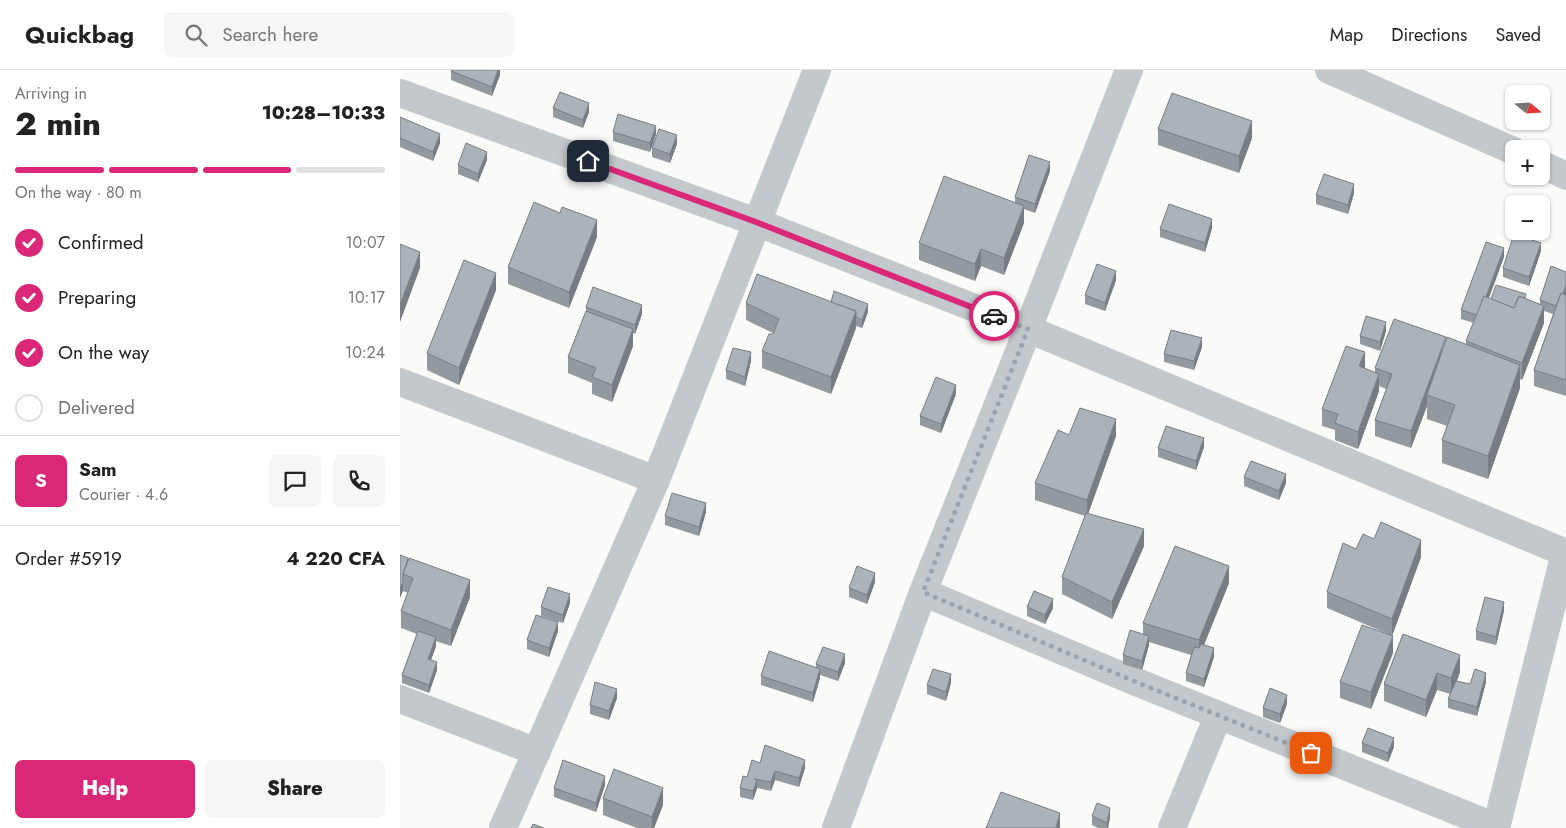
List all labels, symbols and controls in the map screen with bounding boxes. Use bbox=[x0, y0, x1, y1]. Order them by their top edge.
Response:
search box bbox=[164, 12, 514, 57]
text: Quickbag bbox=[25, 17, 134, 52]
icon: search bbox=[182, 21, 210, 49]
text: Search here bbox=[222, 21, 318, 48]
text: Map bbox=[1330, 22, 1363, 48]
text: Directions bbox=[1391, 22, 1467, 48]
text: Saved bbox=[1495, 22, 1541, 48]
text: Arriving in bbox=[15, 82, 87, 105]
north arrow bbox=[1505, 85, 1550, 130]
map controls bbox=[1505, 85, 1550, 240]
text: 10:28–10:33 bbox=[262, 99, 385, 126]
text: 2 min bbox=[15, 101, 101, 147]
pin bbox=[567, 140, 609, 182]
button: + bbox=[1505, 140, 1550, 185]
icon: home bbox=[574, 147, 602, 175]
text: On the way · 80 m bbox=[15, 181, 142, 204]
button: − bbox=[1505, 195, 1550, 240]
icon: check bbox=[15, 229, 43, 257]
text: Confirmed bbox=[58, 229, 144, 256]
text: 10:07 bbox=[345, 231, 385, 254]
icon: check bbox=[15, 284, 43, 312]
text: Preparing bbox=[58, 284, 136, 311]
text: 10:17 bbox=[348, 286, 385, 309]
courier bbox=[969, 291, 1019, 341]
icon: car bbox=[980, 302, 1008, 330]
icon: check bbox=[15, 339, 43, 367]
text: On the way bbox=[58, 339, 149, 366]
text: 10:24 bbox=[345, 341, 385, 364]
text: Delivered bbox=[58, 394, 135, 421]
button: chat bbox=[269, 455, 321, 507]
button: phone bbox=[333, 455, 385, 507]
text: Sam bbox=[79, 456, 117, 483]
text: S bbox=[35, 467, 47, 494]
text: Courier · 4.6 bbox=[79, 483, 168, 506]
text: Order #5919 bbox=[15, 545, 122, 572]
text: 4 220 CFA bbox=[286, 545, 385, 572]
pin bbox=[1290, 732, 1332, 774]
icon: bag bbox=[1297, 739, 1325, 767]
button: Help bbox=[15, 760, 195, 818]
button: Share bbox=[205, 760, 385, 818]

